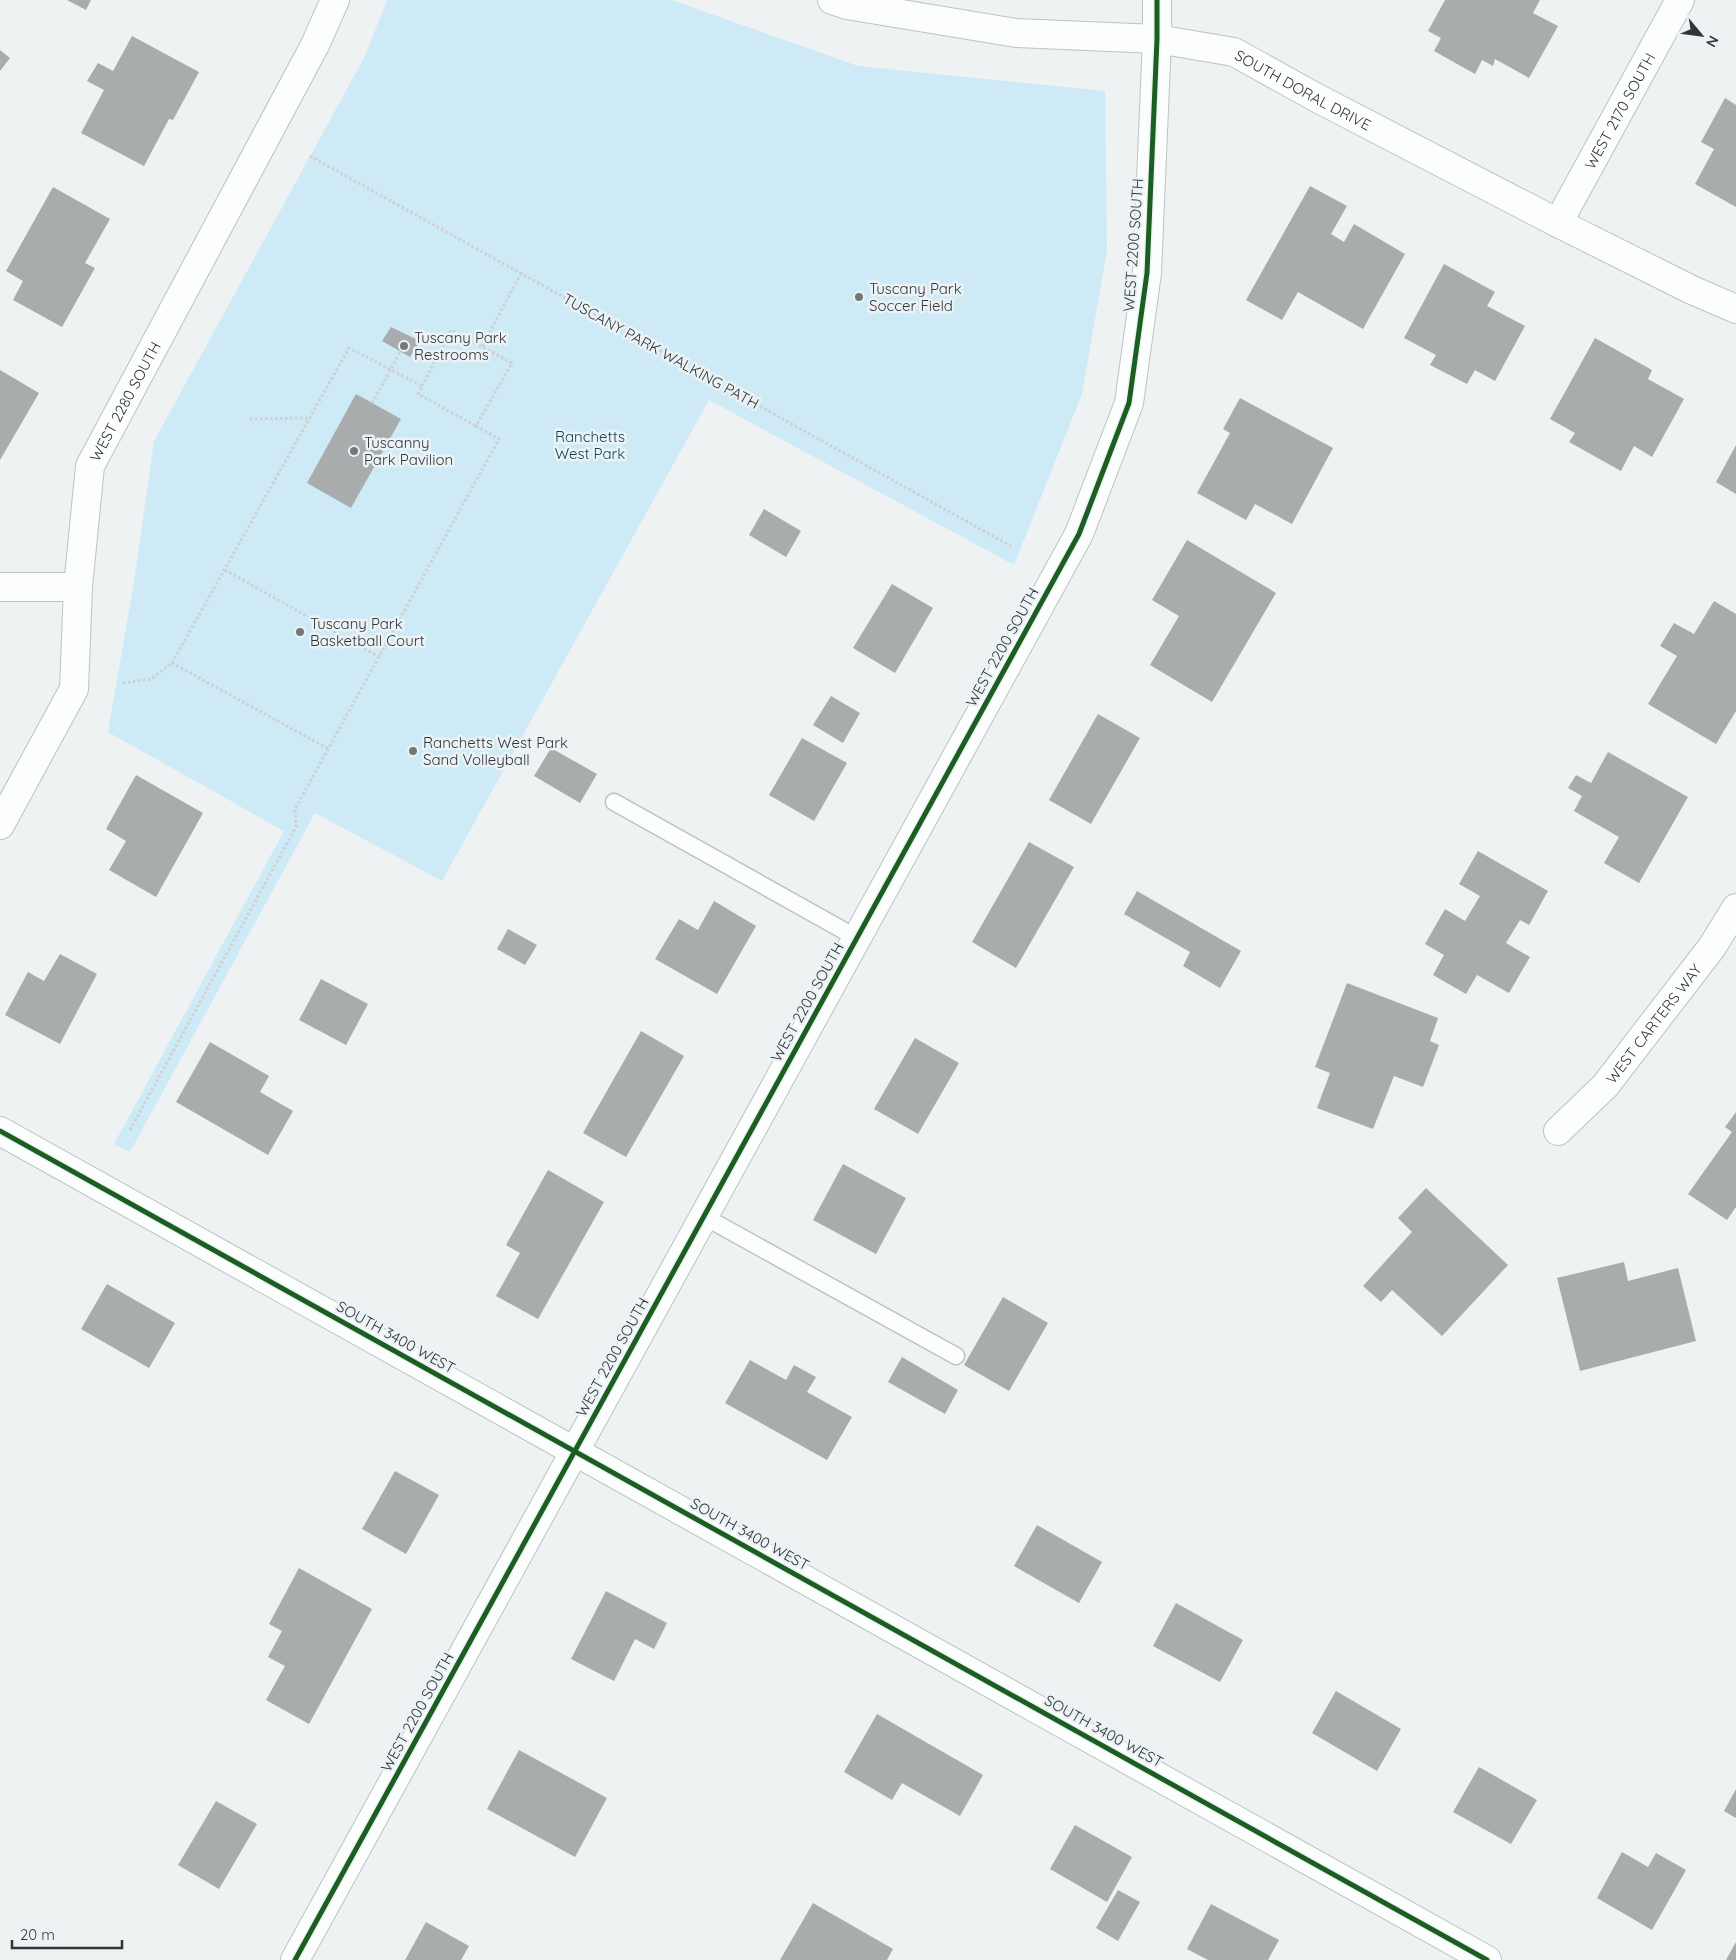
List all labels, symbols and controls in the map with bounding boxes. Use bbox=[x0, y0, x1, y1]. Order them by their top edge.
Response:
north arrow bbox=[1676, 10, 1726, 60]
text: N bbox=[1702, 32, 1723, 50]
street label: SOUTH DORAL DRIVE bbox=[1232, 45, 1374, 134]
street label: WEST 2170 SOUTH bbox=[1580, 49, 1659, 172]
street label: WEST 2200 SOUTH bbox=[1119, 178, 1147, 312]
place label: Tuscany Park Soccer Field bbox=[869, 279, 962, 315]
street label: TUSCANY PARK WALKING PATH bbox=[559, 289, 763, 413]
marker: Tuscany Park Soccer Field bbox=[853, 291, 865, 303]
place label: Tuscany Park Restrooms bbox=[414, 328, 507, 364]
street label: WEST 2280 SOUTH bbox=[85, 338, 164, 464]
marker: Tuscany Park Restrooms bbox=[398, 340, 410, 352]
park label: Ranchetts West Park bbox=[555, 427, 625, 463]
place label: Tuscanny Park Pavilion bbox=[364, 433, 453, 469]
marker: Tuscanny Park Pavilion bbox=[348, 445, 360, 457]
street label: WEST 2200 SOUTH bbox=[961, 584, 1043, 710]
place label: Tuscany Park Basketball Court bbox=[310, 614, 425, 650]
marker: Tuscany Park Basketball Court bbox=[294, 626, 306, 638]
place label: Ranchetts West Park Sand Volleyball bbox=[423, 733, 568, 769]
marker: Ranchetts West Park Sand Volleyball bbox=[407, 745, 419, 757]
street label: WEST 2200 SOUTH bbox=[766, 939, 848, 1065]
street label: WEST CARTERS WAY bbox=[1601, 959, 1706, 1087]
street label: WEST 2200 SOUTH bbox=[571, 1294, 653, 1420]
street label: SOUTH 3400 WEST bbox=[333, 1297, 459, 1377]
street label: SOUTH 3400 WEST bbox=[687, 1494, 813, 1574]
street label: WEST 2200 SOUTH bbox=[376, 1649, 458, 1775]
street label: SOUTH 3400 WEST bbox=[1041, 1691, 1167, 1771]
scale bar bbox=[12, 1918, 122, 1950]
text: 20 m bbox=[20, 1925, 55, 1944]

